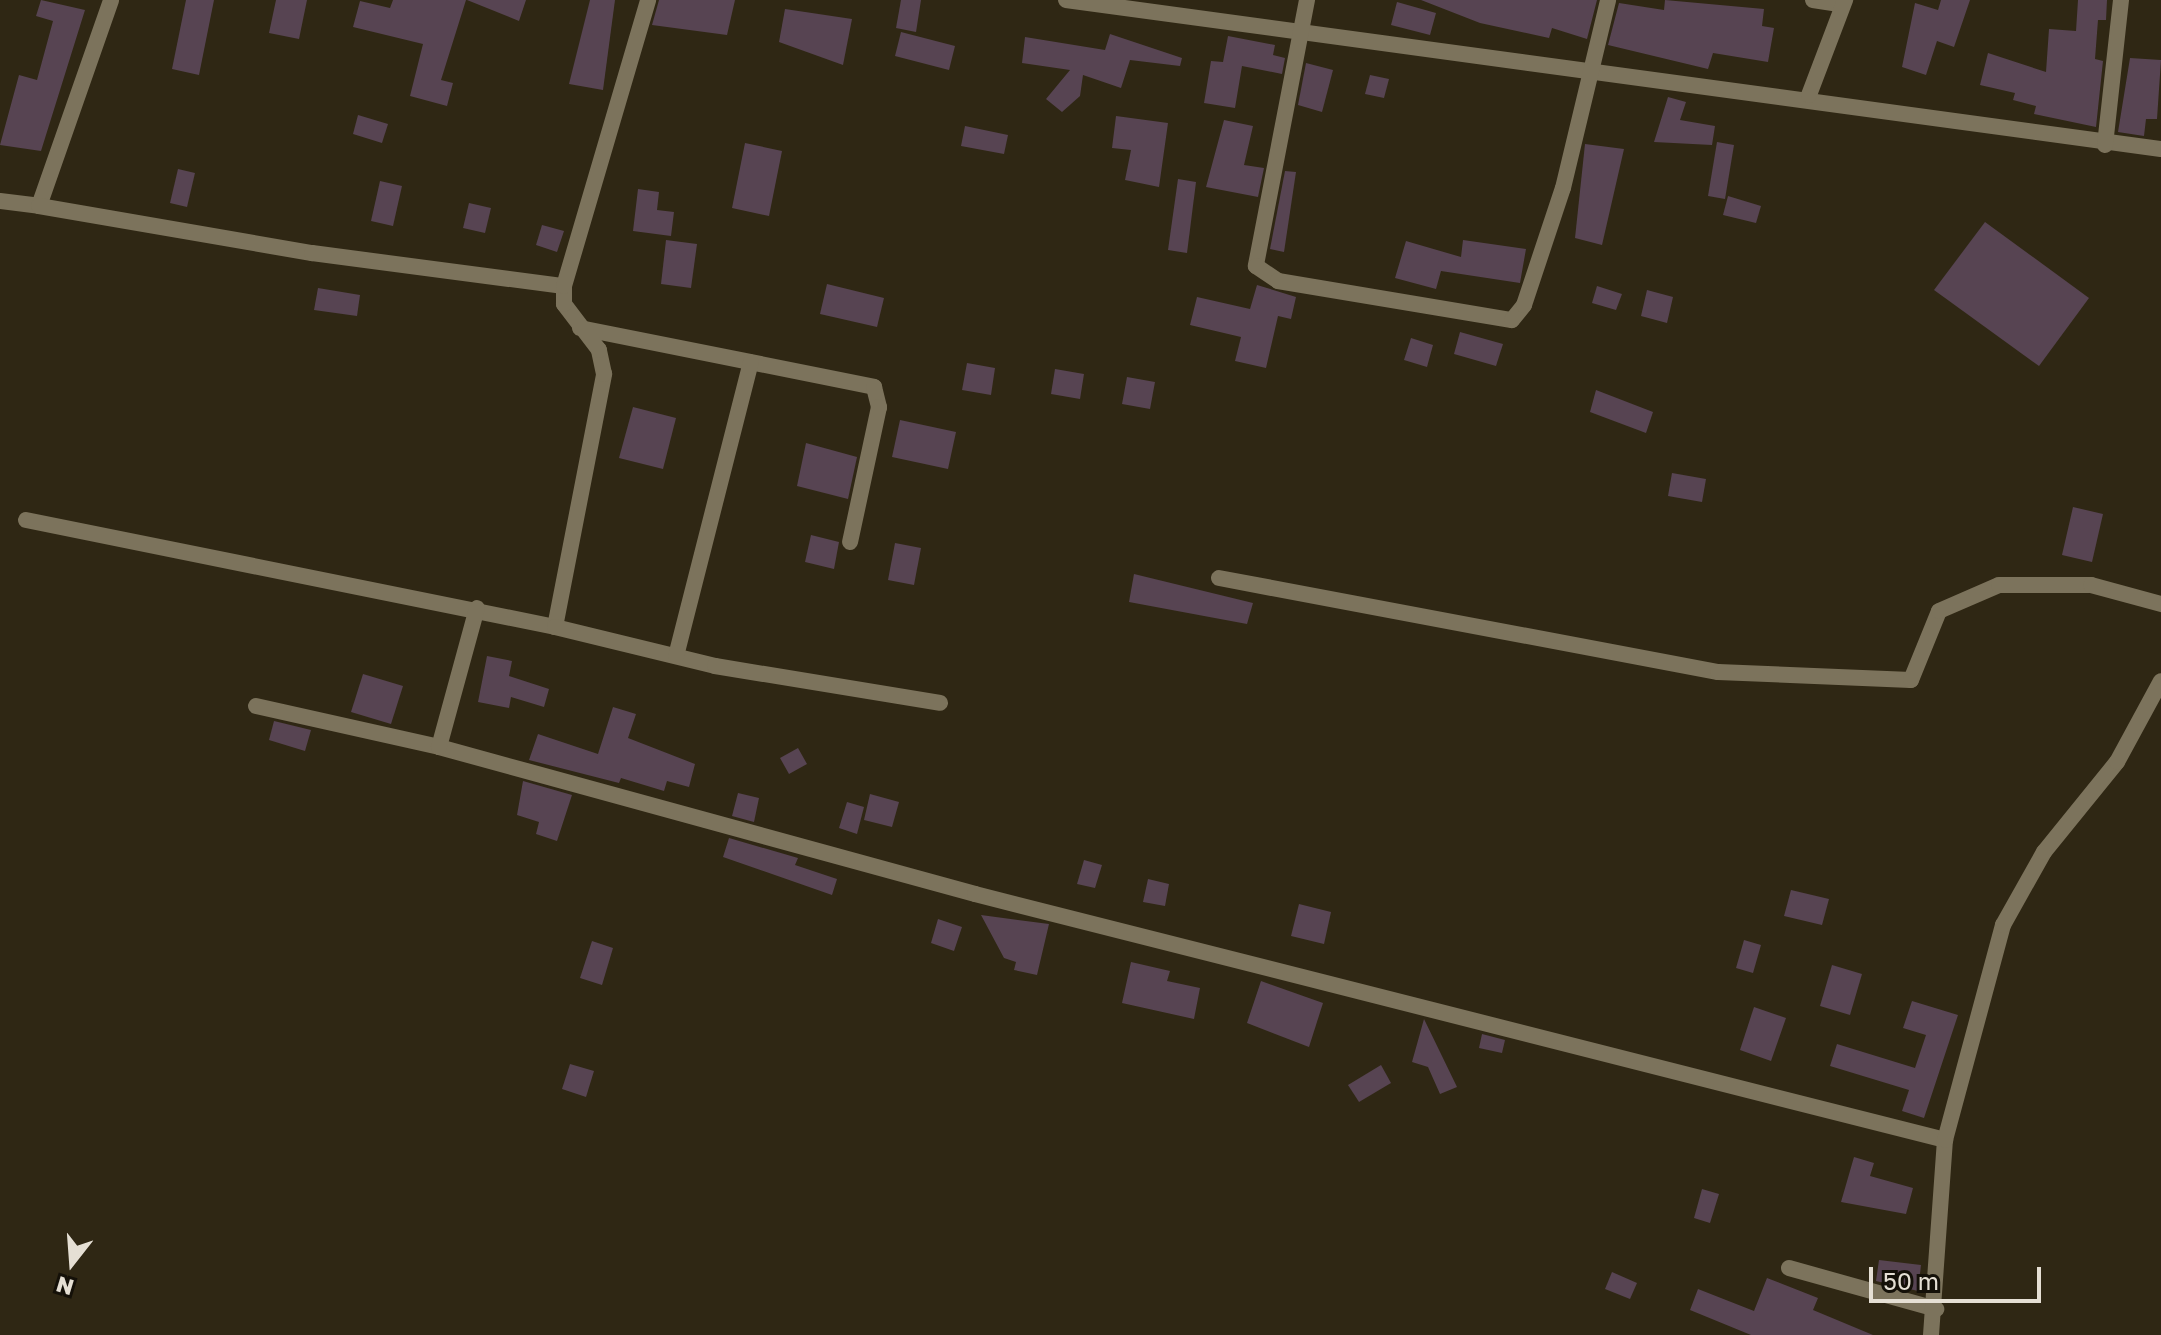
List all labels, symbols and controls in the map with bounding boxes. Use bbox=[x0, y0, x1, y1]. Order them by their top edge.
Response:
north arrow bbox=[32, 1223, 112, 1303]
scale bar bbox=[1873, 1251, 2045, 1301]
text: 50 m bbox=[1883, 1266, 1939, 1295]
text: N bbox=[53, 1271, 77, 1302]

